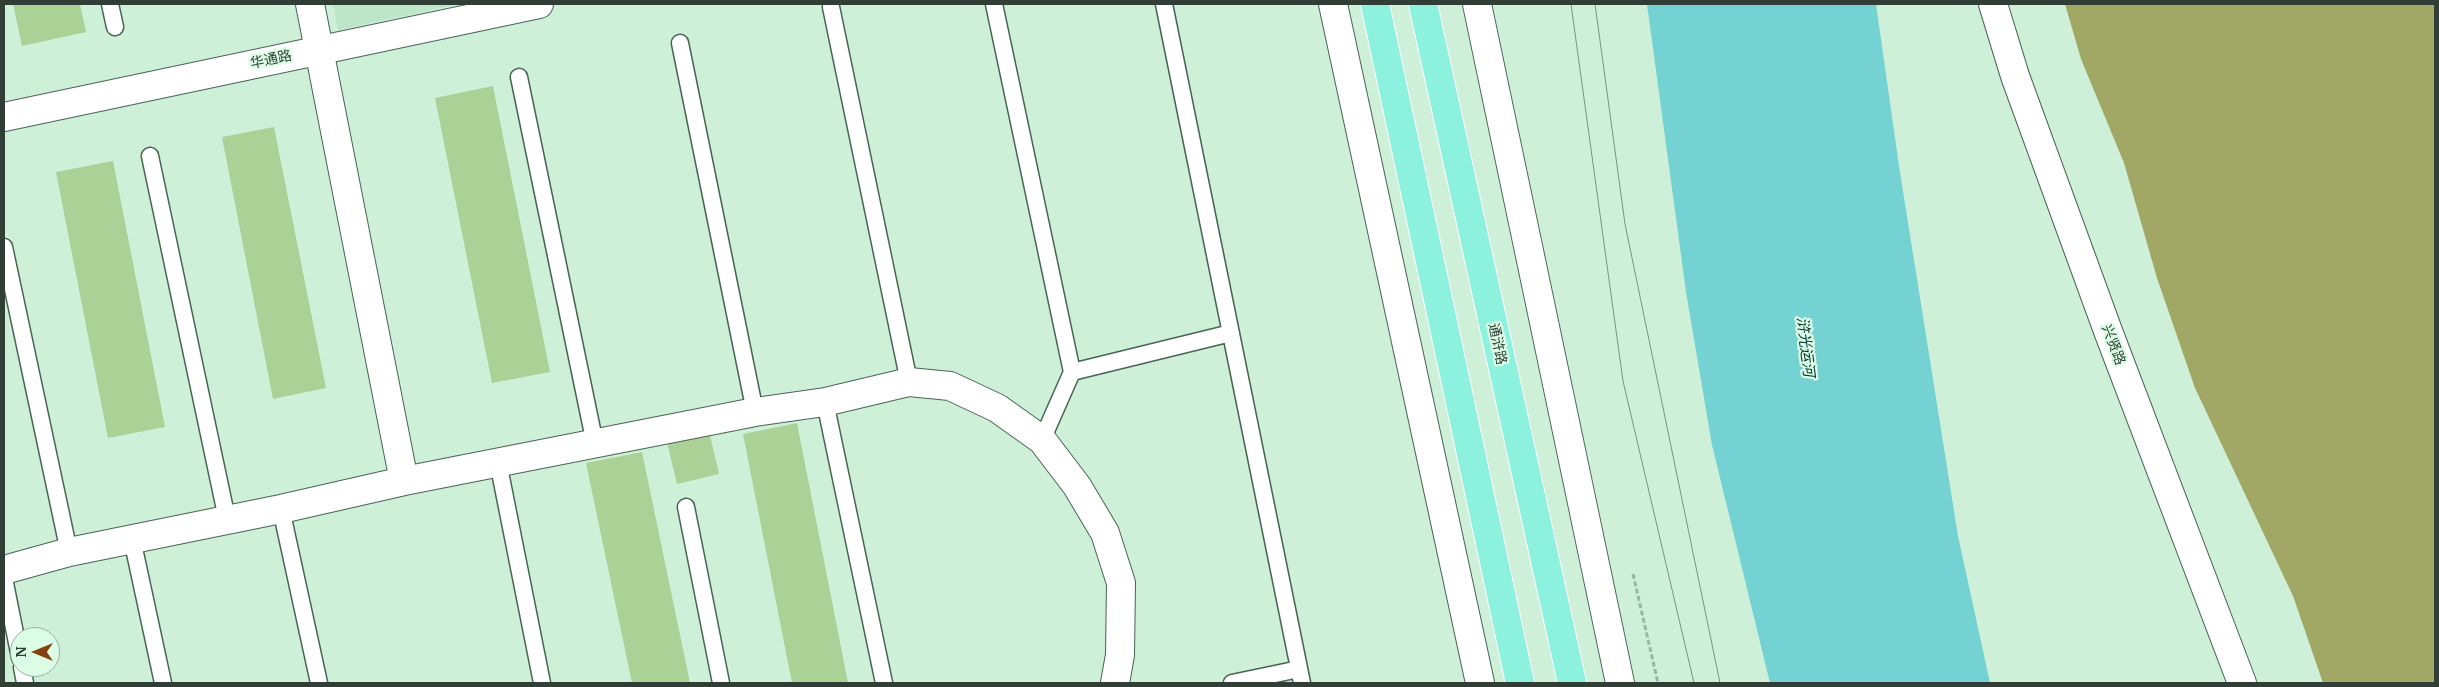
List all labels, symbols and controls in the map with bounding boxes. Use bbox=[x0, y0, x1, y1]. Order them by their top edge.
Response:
street label: 华通路 bbox=[249, 47, 293, 73]
water label: 浒光运河 bbox=[1792, 316, 1818, 378]
street label: 通浒路 bbox=[1484, 322, 1510, 366]
street label: 兴贤路 bbox=[2098, 322, 2128, 368]
north arrow bbox=[10, 627, 60, 677]
text: N bbox=[12, 646, 30, 658]

